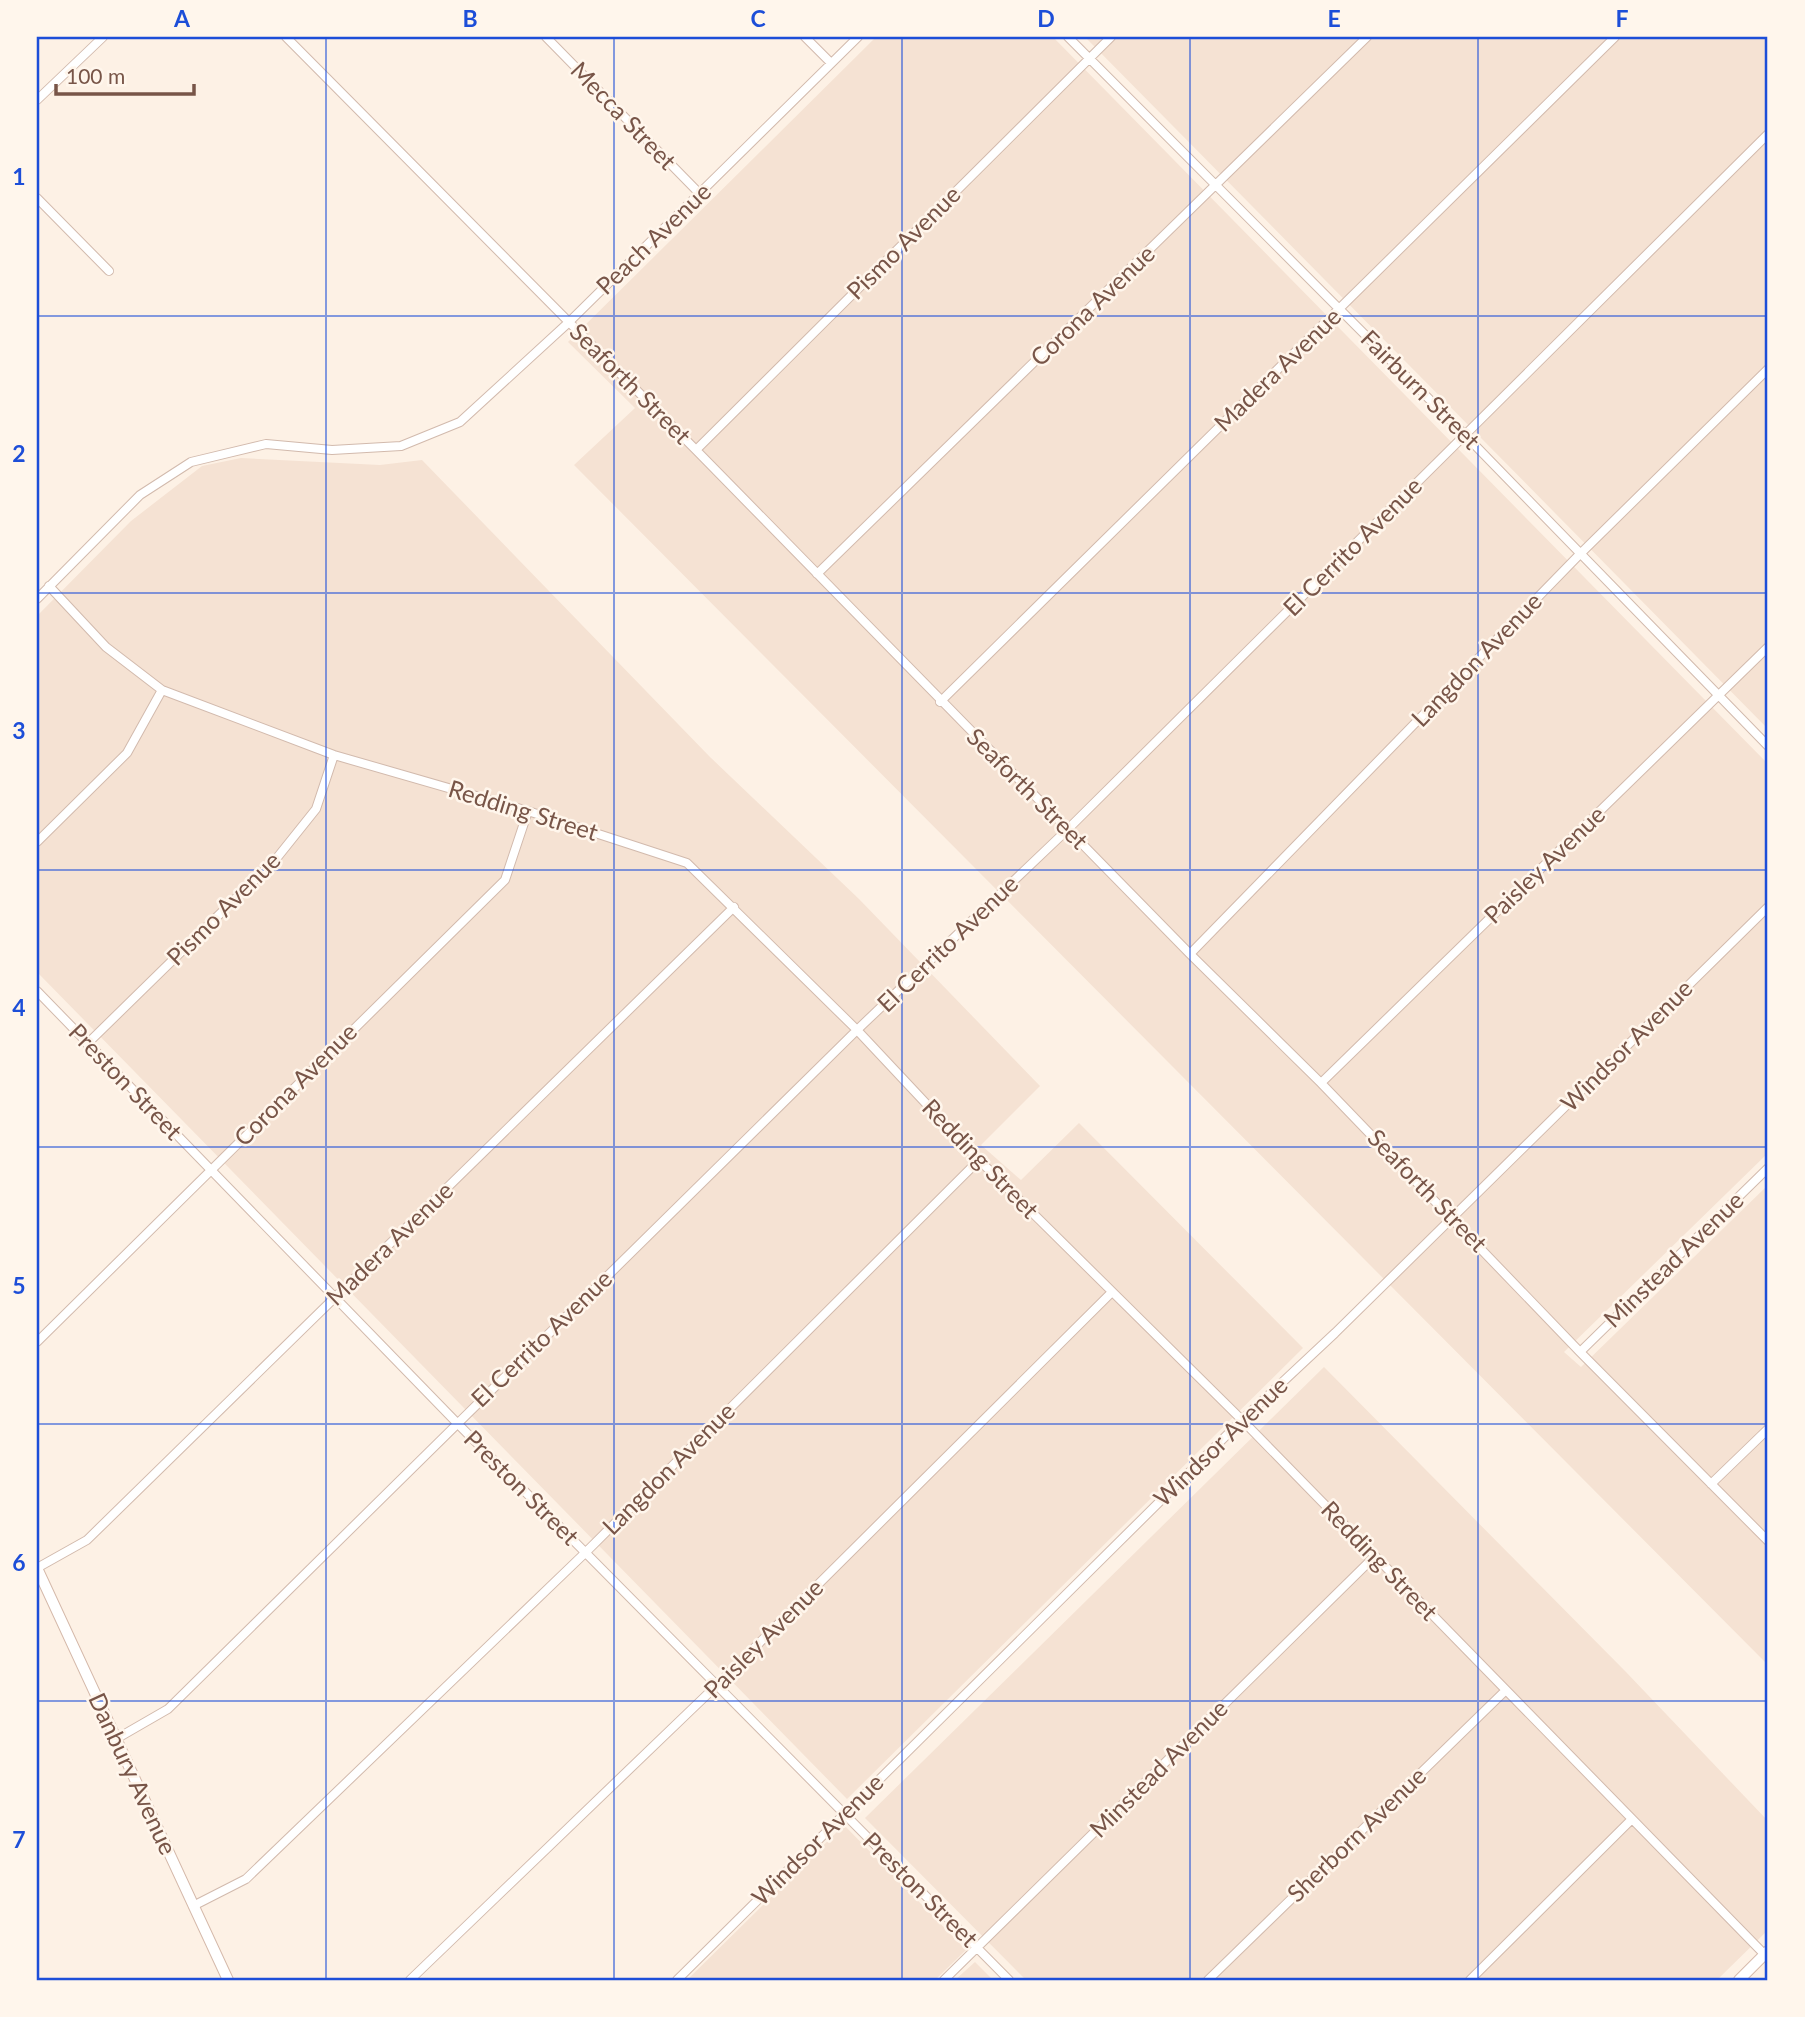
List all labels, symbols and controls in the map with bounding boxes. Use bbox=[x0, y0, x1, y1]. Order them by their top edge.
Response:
text: A bbox=[173, 4, 191, 32]
text: B bbox=[462, 4, 478, 32]
text: C bbox=[750, 4, 766, 32]
text: D bbox=[1037, 4, 1055, 32]
text: E bbox=[1327, 4, 1341, 32]
text: F bbox=[1615, 4, 1629, 32]
scale bar bbox=[56, 52, 194, 96]
street label: Mecca Street bbox=[566, 55, 683, 175]
text: 100 m bbox=[66, 63, 125, 88]
text: 1 bbox=[12, 162, 26, 190]
street label: Peach Avenue bbox=[590, 176, 716, 300]
street label: Pismo Avenue bbox=[840, 179, 966, 305]
street label: Corona Avenue bbox=[1024, 238, 1160, 371]
street label: Madera Avenue bbox=[1207, 301, 1346, 437]
street label: Seaforth Street bbox=[565, 316, 698, 450]
street label: Fairburn Street bbox=[1355, 323, 1487, 455]
text: 2 bbox=[12, 439, 26, 467]
street label: El Cerrito Avenue bbox=[1277, 471, 1427, 621]
street label: Langdon Avenue bbox=[1405, 586, 1547, 732]
text: 3 bbox=[12, 716, 26, 744]
street label: Seaforth Street bbox=[962, 721, 1095, 855]
street label: Redding Street bbox=[445, 773, 602, 846]
street label: Paisley Avenue bbox=[1478, 799, 1610, 929]
street label: Pismo Avenue bbox=[160, 845, 286, 971]
street label: El Cerrito Avenue bbox=[871, 869, 1023, 1017]
street label: Windsor Avenue bbox=[1554, 973, 1698, 1117]
text: 4 bbox=[12, 993, 26, 1021]
street label: Preston Street bbox=[63, 1017, 189, 1145]
street label: Corona Avenue bbox=[228, 1017, 362, 1151]
street label: Redding Street bbox=[917, 1092, 1046, 1224]
street label: Seaforth Street bbox=[1362, 1123, 1494, 1258]
street label: Madera Avenue bbox=[319, 1175, 458, 1311]
street label: Minstead Avenue bbox=[1597, 1185, 1749, 1333]
street label: El Cerrito Avenue bbox=[465, 1264, 617, 1412]
text: 5 bbox=[12, 1271, 26, 1299]
street label: Windsor Avenue bbox=[1147, 1370, 1293, 1512]
street label: Langdon Avenue bbox=[596, 1396, 740, 1540]
street label: Preston Street bbox=[459, 1424, 586, 1551]
street label: Redding Street bbox=[1316, 1494, 1445, 1626]
text: 6 bbox=[12, 1548, 26, 1576]
street label: Paisley Avenue bbox=[697, 1572, 829, 1704]
street label: Danbury Avenue bbox=[83, 1688, 184, 1859]
street label: Minstead Avenue bbox=[1083, 1693, 1233, 1843]
street label: Sherborn Avenue bbox=[1281, 1760, 1431, 1907]
street label: Windsor Avenue bbox=[745, 1767, 889, 1911]
text: 7 bbox=[12, 1825, 26, 1853]
street label: Preston Street bbox=[858, 1826, 985, 1953]

